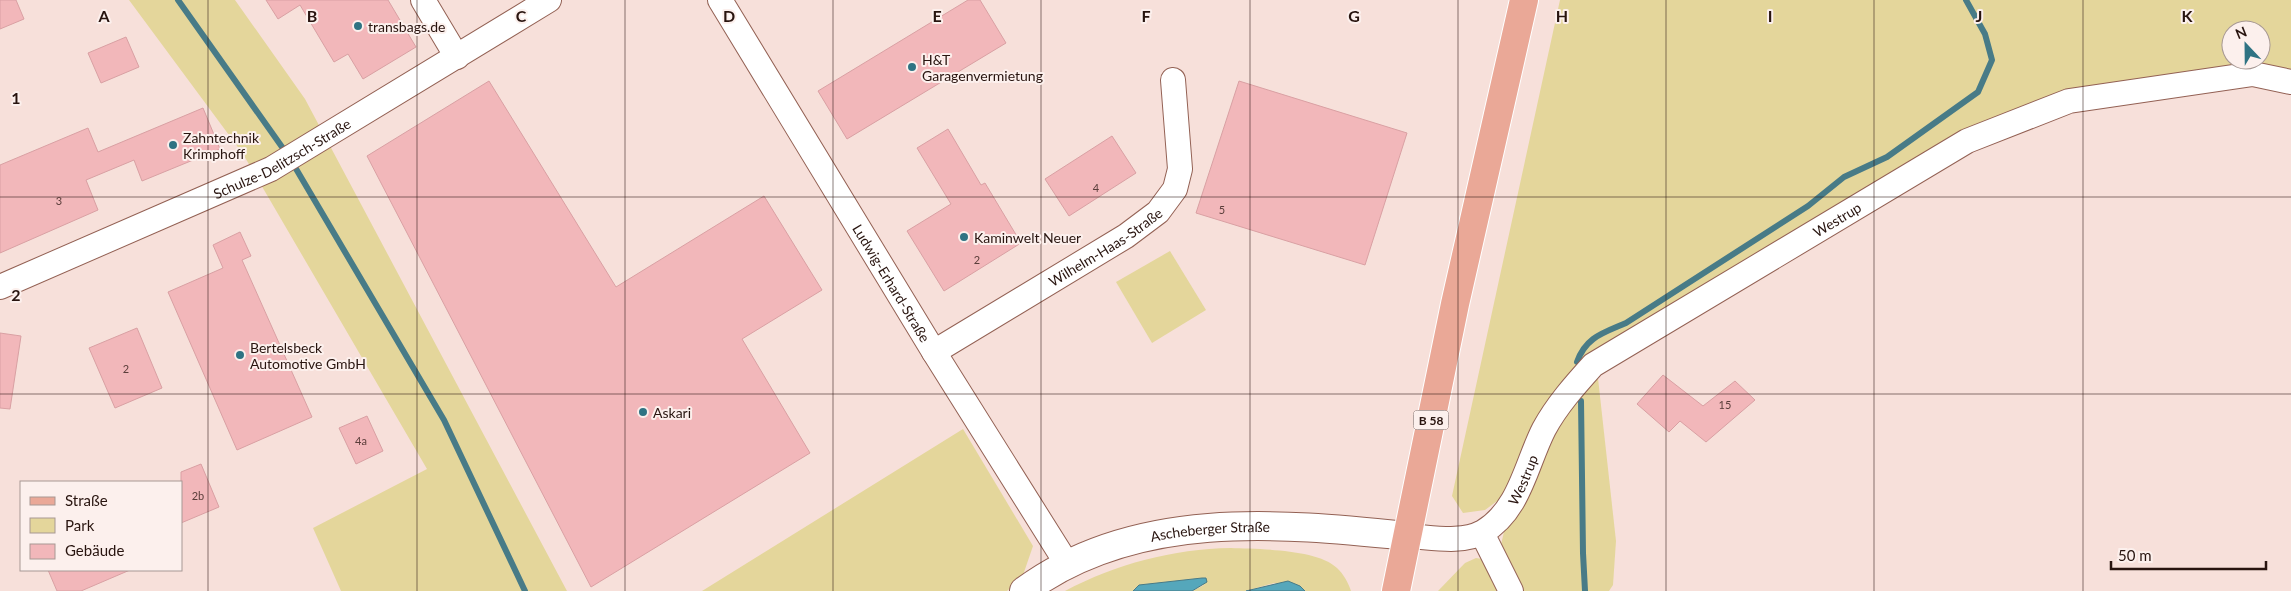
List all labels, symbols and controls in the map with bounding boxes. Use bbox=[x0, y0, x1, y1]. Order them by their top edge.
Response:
text: A bbox=[97, 6, 110, 25]
text: B bbox=[307, 6, 317, 25]
text: C bbox=[516, 6, 527, 25]
text: D bbox=[723, 6, 735, 25]
text: E bbox=[932, 6, 942, 25]
text: F bbox=[1141, 6, 1151, 25]
text: G bbox=[1348, 6, 1360, 25]
text: H bbox=[1556, 6, 1568, 25]
text: I bbox=[1768, 6, 1772, 25]
text: J bbox=[1976, 6, 1982, 25]
text: K bbox=[2182, 6, 2194, 25]
place label: transbags.de bbox=[368, 18, 446, 35]
marker: transbags.de bbox=[352, 20, 364, 32]
north arrow bbox=[2221, 20, 2271, 70]
text: N bbox=[2233, 23, 2249, 42]
place label: H&T Garagenvermietung bbox=[922, 51, 1043, 84]
marker: H&T Garagenvermietung bbox=[906, 61, 918, 73]
text: 1 bbox=[11, 88, 21, 107]
street label: Schulze-Delitzsch-Straße bbox=[210, 114, 353, 202]
place label: Zahntechnik Krimphoff bbox=[183, 129, 260, 162]
marker: Zahntechnik Krimphoff bbox=[167, 139, 179, 151]
house number: 4 bbox=[1093, 181, 1100, 194]
house number: 3 bbox=[56, 194, 62, 207]
street label: Westrup bbox=[1810, 198, 1864, 240]
house number: 5 bbox=[1219, 203, 1225, 216]
street label: Wilhelm-Haas-Straße bbox=[1045, 204, 1165, 289]
street label: Ludwig-Erhard-Straße bbox=[850, 221, 934, 345]
place label: Kaminwelt Neuer bbox=[974, 229, 1081, 246]
marker: Kaminwelt Neuer bbox=[958, 231, 970, 243]
house number: 2 bbox=[974, 253, 980, 266]
text: 2 bbox=[11, 285, 21, 304]
place label: Bertelsbeck Automotive GmbH bbox=[250, 339, 366, 372]
marker: Bertelsbeck Automotive GmbH bbox=[234, 349, 246, 361]
house number: 2 bbox=[123, 362, 129, 375]
house number: 15 bbox=[1719, 398, 1731, 411]
place label: Askari bbox=[653, 404, 691, 421]
marker: Askari bbox=[637, 406, 649, 418]
road number: B 58 bbox=[1414, 410, 1448, 430]
house number: 4a bbox=[355, 434, 367, 447]
street label: Westrup bbox=[1504, 452, 1541, 508]
legend bbox=[20, 481, 182, 571]
house number: 2b bbox=[192, 489, 204, 502]
text: Straße bbox=[65, 491, 108, 509]
text: Park bbox=[65, 516, 95, 534]
street label: Ascheberger Straße bbox=[1149, 518, 1270, 544]
scale bar bbox=[2111, 538, 2266, 570]
text: Gebäude bbox=[65, 541, 124, 559]
text: 50 m bbox=[2118, 546, 2152, 564]

